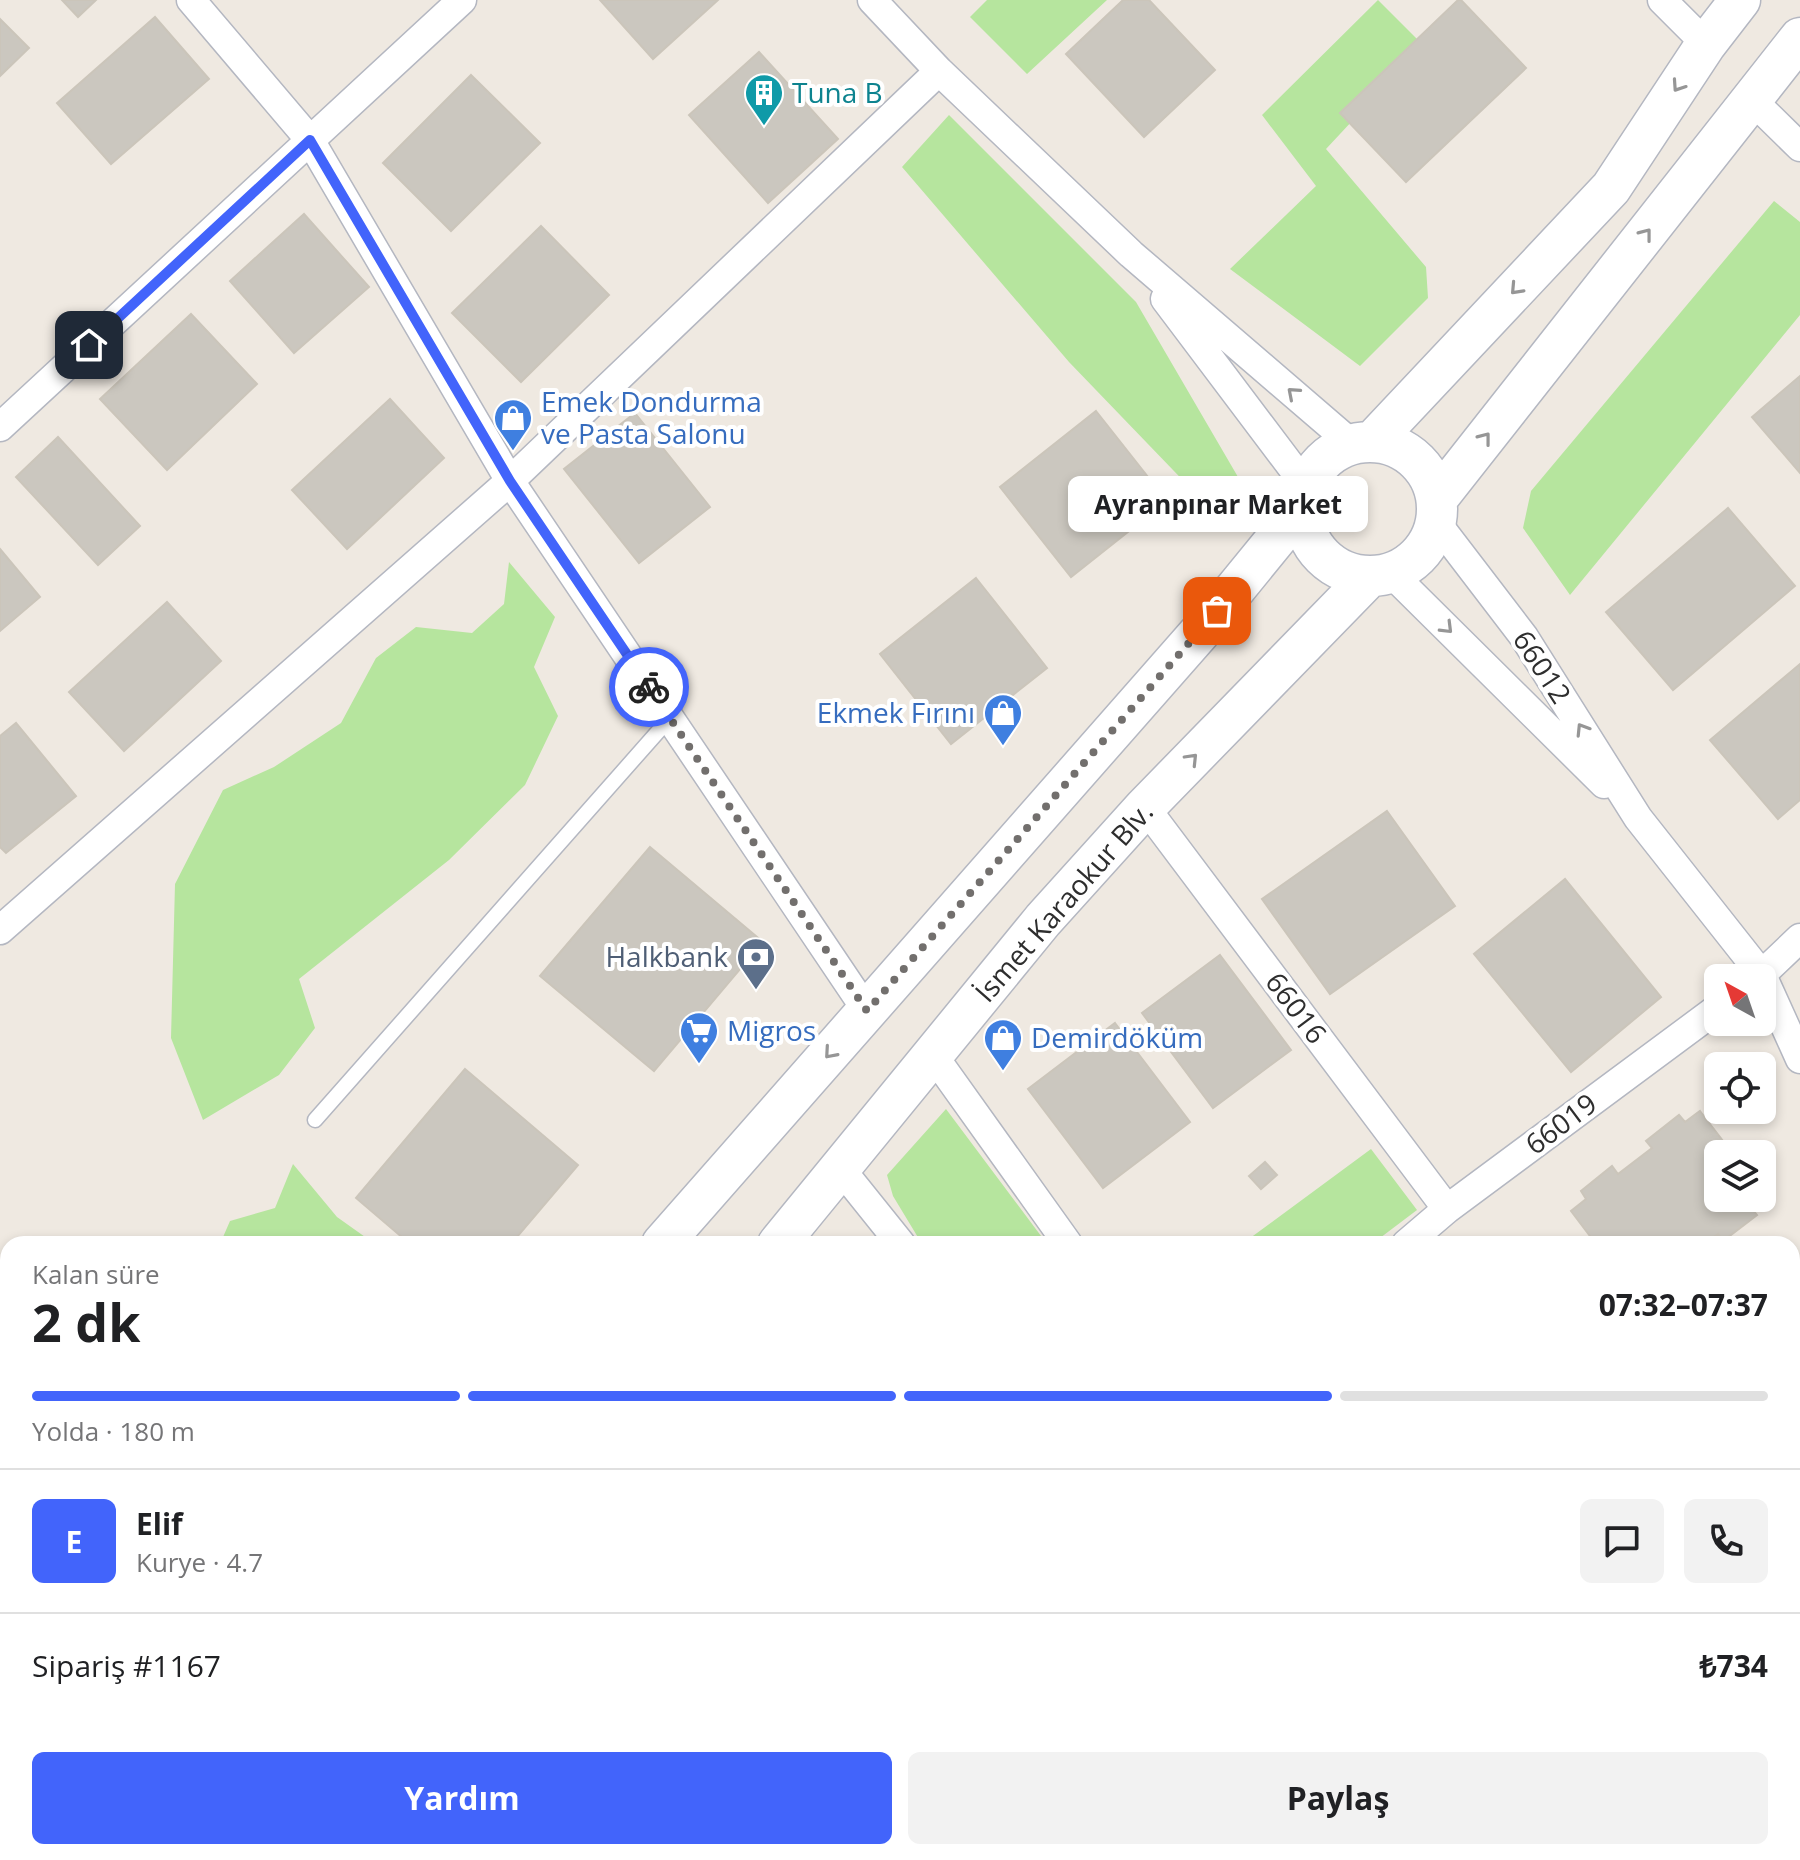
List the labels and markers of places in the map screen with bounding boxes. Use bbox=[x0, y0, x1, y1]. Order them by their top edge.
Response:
building icon: Tuna B bbox=[743, 72, 785, 127]
place label: Tuna B bbox=[792, 73, 883, 111]
pin bbox=[55, 311, 123, 379]
place label: Emek Dondurma ve Pasta Salonu bbox=[541, 382, 762, 452]
shop icon: Emek Dondurma ve Pasta Salonu bbox=[492, 397, 534, 452]
callout: Ayranpınar Market bbox=[1067, 475, 1367, 531]
pin bbox=[1183, 577, 1251, 645]
shop icon: Ekmek Fırını bbox=[982, 692, 1024, 747]
place label: Ekmek Fırını bbox=[817, 693, 975, 731]
bank icon: Halkbank bbox=[735, 936, 777, 991]
place label: Halkbank bbox=[605, 937, 728, 975]
supermarket icon: Migros bbox=[678, 1010, 720, 1065]
place label: Migros bbox=[727, 1011, 816, 1049]
shop icon: Demirdöküm bbox=[982, 1017, 1024, 1072]
place label: Demirdöküm bbox=[1031, 1018, 1203, 1056]

